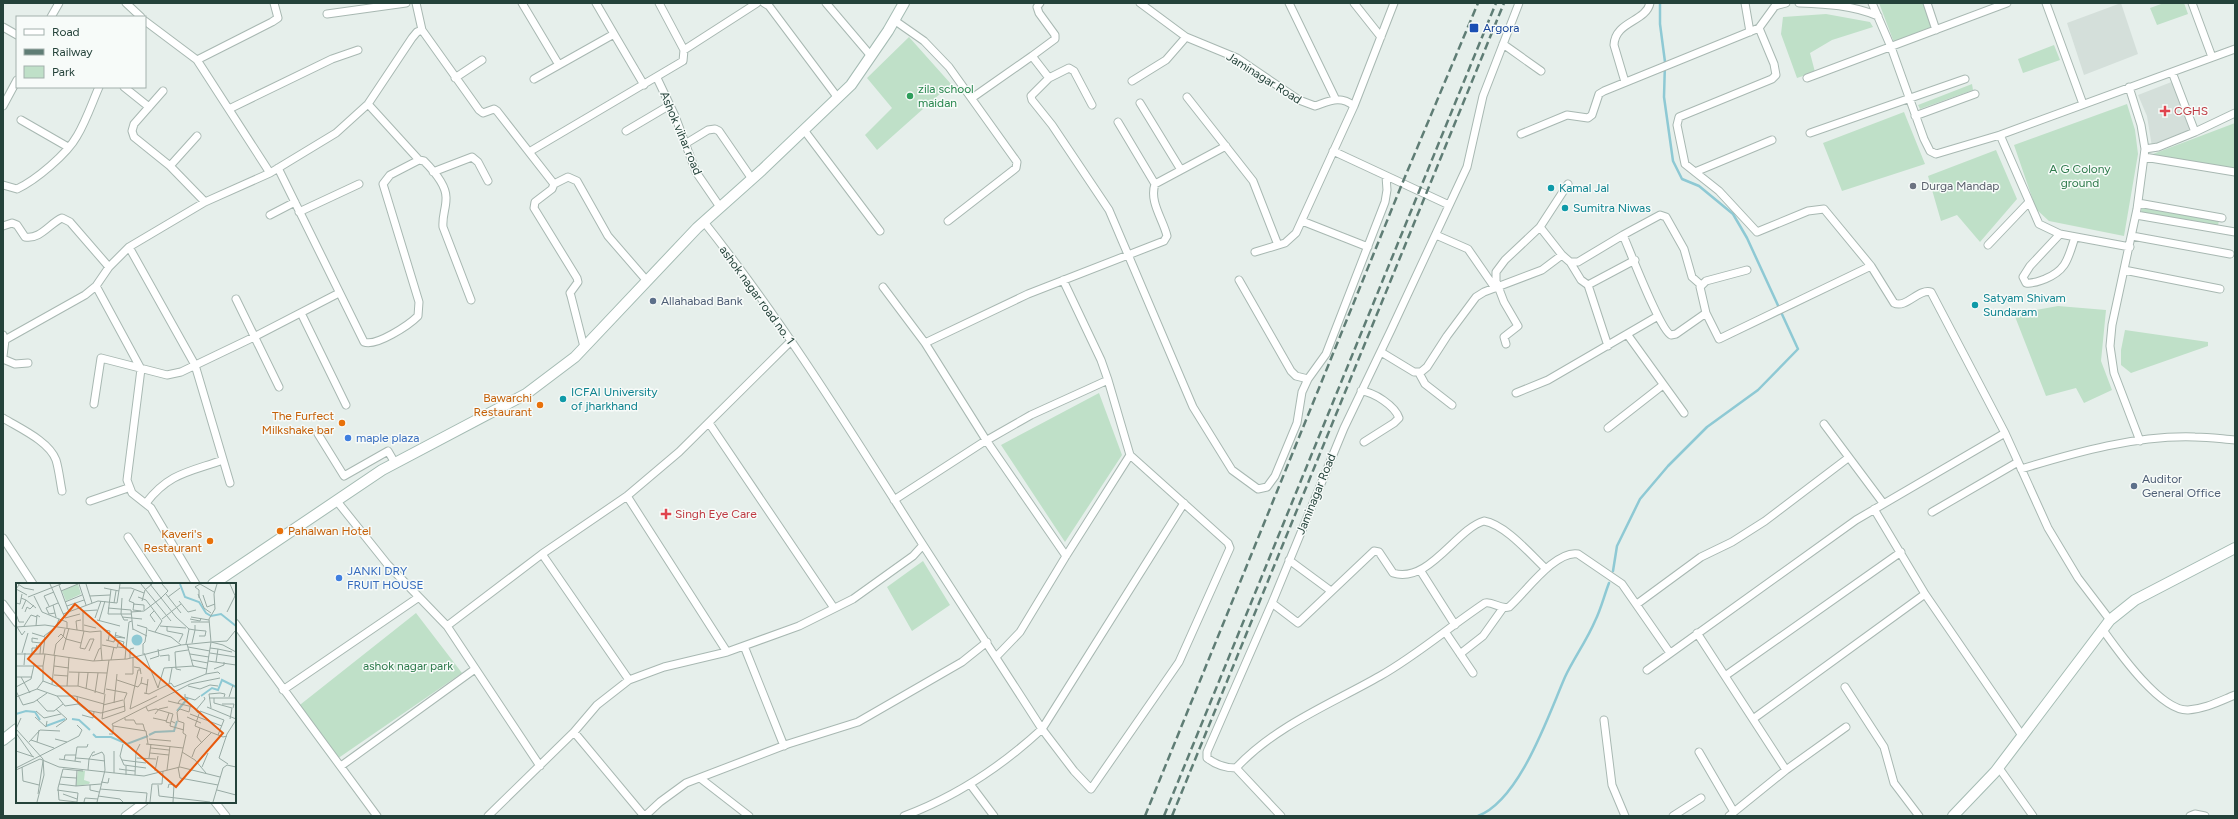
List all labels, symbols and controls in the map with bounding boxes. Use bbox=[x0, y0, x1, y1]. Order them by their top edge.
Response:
legend bbox=[16, 16, 146, 88]
place label: Argora bbox=[1483, 21, 1519, 35]
marker: Argora bbox=[1468, 22, 1480, 34]
text: Road bbox=[52, 25, 80, 39]
text: Railway bbox=[52, 45, 93, 59]
street label: Jaminagar Road bbox=[1224, 49, 1304, 107]
text: Park bbox=[52, 65, 75, 79]
place label: zila school maidan bbox=[918, 82, 974, 110]
street label: Ashok vihar road bbox=[657, 89, 705, 177]
marker: zila school maidan bbox=[905, 91, 915, 101]
place label: CGHS bbox=[2174, 104, 2208, 118]
marker: CGHS bbox=[2159, 105, 2171, 117]
park label: A G Colony ground bbox=[2049, 162, 2111, 190]
place label: Durga Mandap bbox=[1921, 179, 1999, 193]
place label: Kamal Jal bbox=[1559, 181, 1609, 195]
marker: Durga Mandap bbox=[1908, 181, 1918, 191]
marker: Kamal Jal bbox=[1546, 183, 1556, 193]
place label: Sumitra Niwas bbox=[1573, 201, 1651, 215]
marker: Sumitra Niwas bbox=[1560, 203, 1570, 213]
street label: ashok nagar road no. 1 bbox=[717, 243, 797, 347]
place label: Satyam Shivam Sundaram bbox=[1983, 291, 2066, 319]
place label: Allahabad Bank bbox=[661, 294, 743, 308]
marker: Allahabad Bank bbox=[648, 296, 658, 306]
marker: Satyam Shivam Sundaram bbox=[1970, 300, 1980, 310]
place label: ICFAI University of jharkhand bbox=[571, 385, 658, 413]
place label: Bawarchi Restaurant bbox=[474, 391, 532, 419]
marker: ICFAI University of jharkhand bbox=[558, 394, 568, 404]
marker: Bawarchi Restaurant bbox=[535, 400, 545, 410]
place label: The Furfect Milkshake bar bbox=[262, 409, 334, 437]
marker: The Furfect Milkshake bar bbox=[337, 418, 347, 428]
place label: maple plaza bbox=[356, 431, 419, 445]
marker: maple plaza bbox=[343, 433, 353, 443]
street label: Jaminagar Road bbox=[1293, 452, 1339, 536]
place label: Auditor General Office bbox=[2142, 472, 2221, 500]
marker: Auditor General Office bbox=[2129, 481, 2139, 491]
place label: Singh Eye Care bbox=[675, 507, 757, 521]
marker: Singh Eye Care bbox=[660, 508, 672, 520]
place label: Pahalwan Hotel bbox=[288, 524, 371, 538]
marker: Pahalwan Hotel bbox=[275, 526, 285, 536]
place label: Kaveri's Restaurant bbox=[144, 527, 202, 555]
marker: Kaveri's Restaurant bbox=[205, 536, 215, 546]
place label: JANKI DRY FRUIT HOUSE bbox=[347, 564, 424, 592]
marker: JANKI DRY FRUIT HOUSE bbox=[334, 573, 344, 583]
inset map bbox=[16, 583, 236, 803]
park label: ashok nagar park bbox=[363, 659, 453, 673]

